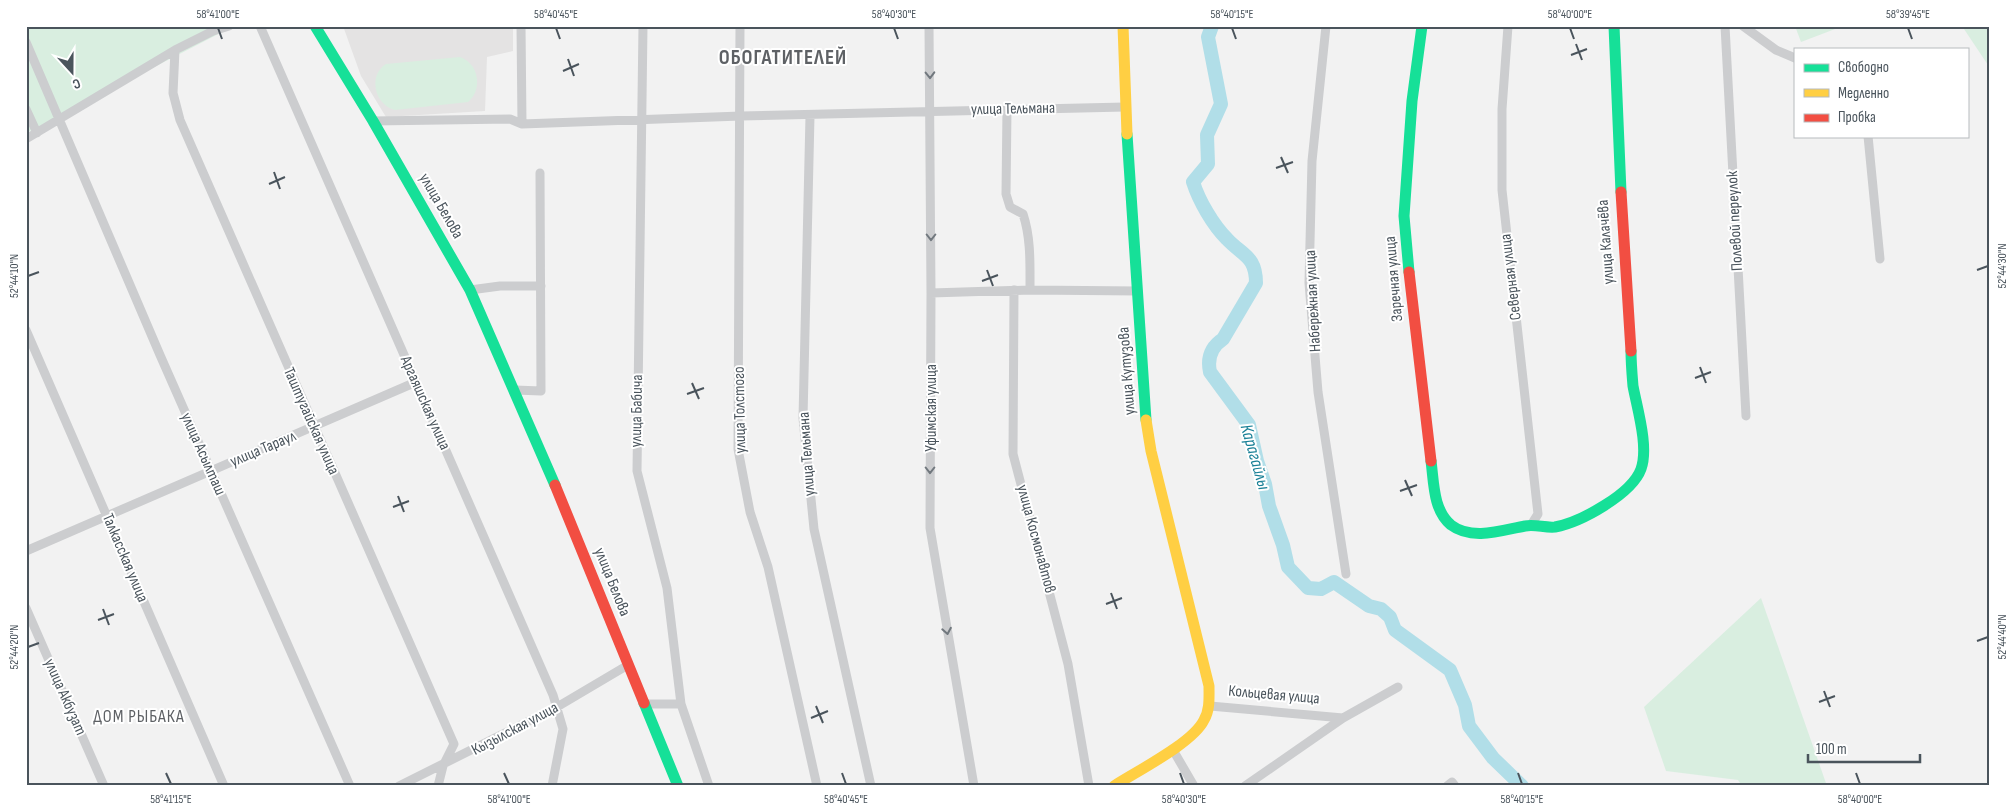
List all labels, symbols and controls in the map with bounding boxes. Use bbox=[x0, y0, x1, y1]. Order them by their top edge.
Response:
text: 58°41'00"E bbox=[196, 7, 240, 22]
text: 58°40'45"E bbox=[534, 7, 578, 22]
text: 58°40'30"E bbox=[872, 7, 916, 22]
text: 58°40'15"E bbox=[1211, 7, 1254, 22]
text: 58°40'00"E bbox=[1548, 7, 1592, 22]
text: 58°39'45"E bbox=[1886, 7, 1930, 22]
district label: ОБОГАТИТЕЛЕЙ bbox=[719, 45, 847, 70]
north arrow bbox=[48, 48, 98, 98]
legend bbox=[1794, 48, 1968, 138]
text: Свободно bbox=[1838, 58, 1889, 77]
one-way arrow bbox=[925, 71, 936, 79]
text: С bbox=[70, 74, 83, 93]
text: Медленно bbox=[1838, 84, 1889, 103]
street label: улица Тельмана bbox=[971, 99, 1055, 119]
text: Пробка bbox=[1838, 108, 1876, 127]
street label: улица Белова bbox=[415, 170, 467, 242]
street label: Полевой переулок bbox=[1723, 170, 1747, 271]
street label: улица Калачёва bbox=[1594, 199, 1618, 285]
street label: Северная улица bbox=[1496, 233, 1526, 321]
one-way arrow bbox=[926, 234, 936, 242]
street label: Заречная улица bbox=[1381, 236, 1407, 322]
text: 52°44'30"N bbox=[1995, 243, 2010, 289]
street label: Набережная улица bbox=[1301, 250, 1325, 352]
text: 52°44'10"N bbox=[7, 254, 22, 298]
street label: улица Кутузова bbox=[1114, 326, 1140, 416]
street label: Аргаяшская улица bbox=[395, 352, 454, 453]
street label: Таштугайская улица bbox=[279, 364, 343, 478]
street label: Уфимская улица bbox=[922, 364, 941, 452]
street label: улица Толстого bbox=[730, 366, 750, 454]
street label: улица Бабича bbox=[627, 374, 647, 448]
street label: улица Асылташ bbox=[176, 410, 230, 498]
street label: улица Тельмана bbox=[795, 411, 819, 497]
water label: Карагайлы bbox=[1236, 422, 1274, 492]
street label: улица Тараул bbox=[227, 426, 299, 471]
one-way arrow bbox=[925, 466, 935, 474]
street label: улица Космонавтов bbox=[1012, 483, 1060, 595]
street label: Талкасская улица bbox=[98, 511, 152, 605]
street label: улица Белова bbox=[590, 545, 634, 619]
text: 52°44'40"N bbox=[1995, 614, 2010, 660]
text: 52°44'20"N bbox=[7, 625, 22, 669]
one-way arrow bbox=[942, 627, 952, 635]
street label: улица Акбузат bbox=[40, 656, 90, 738]
street label: Кольцевая улица bbox=[1228, 682, 1320, 708]
street label: Кызылская улица bbox=[468, 698, 562, 760]
district label: ДОМ РЫБАКА bbox=[93, 706, 185, 727]
scale bar bbox=[1808, 732, 1921, 764]
text: 100 m bbox=[1816, 740, 1847, 759]
text: 58°41'15"E bbox=[150, 792, 192, 807]
text: 58°41'00"E bbox=[487, 792, 531, 807]
text: 58°40'45"E bbox=[824, 792, 868, 807]
text: 58°40'30"E bbox=[1162, 792, 1206, 807]
text: 58°40'15"E bbox=[1501, 792, 1544, 807]
text: 58°40'00"E bbox=[1838, 792, 1882, 807]

